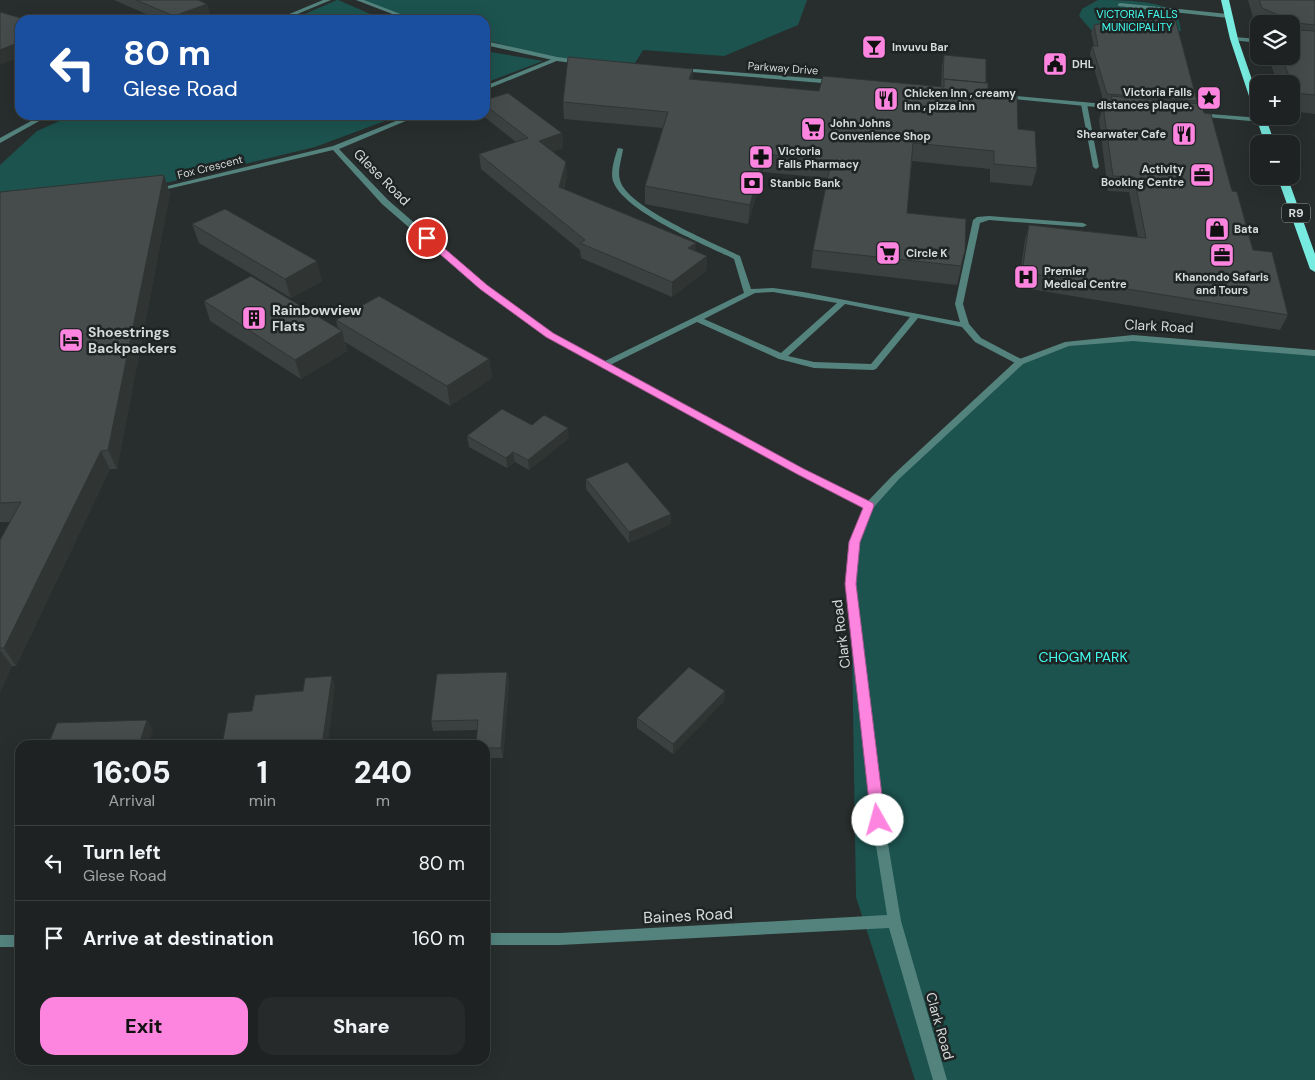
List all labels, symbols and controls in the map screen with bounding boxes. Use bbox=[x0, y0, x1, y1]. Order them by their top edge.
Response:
park label: VICTORIA FALLS MUNICIPALITY bbox=[1096, 7, 1178, 34]
map controls bbox=[1250, 15, 1300, 185]
button: layers bbox=[1250, 15, 1300, 65]
text: 80 m bbox=[123, 30, 211, 76]
bar icon: Invuvu Bar bbox=[861, 34, 887, 60]
icon: left bbox=[40, 35, 105, 100]
place label: Invuvu Bar bbox=[892, 40, 949, 54]
public building icon: DHL bbox=[1042, 51, 1068, 77]
place label: DHL bbox=[1072, 57, 1094, 71]
street label: Parkway Drive bbox=[747, 59, 819, 77]
text: Glese Road bbox=[123, 74, 238, 103]
button: + bbox=[1250, 75, 1300, 125]
place label: Victoria Falls distances plaque. bbox=[1096, 85, 1192, 112]
place icon: Victoria Falls distances plaque. bbox=[1196, 85, 1222, 111]
restaurant icon: Chicken inn , creamy inn , pizza inn bbox=[873, 86, 899, 112]
place label: Chicken inn , creamy inn , pizza inn bbox=[904, 86, 1016, 113]
supermarket icon: John Johns Convenience Shop bbox=[800, 116, 826, 142]
place label: John Johns Convenience Shop bbox=[830, 116, 931, 143]
restaurant icon: Shearwater Cafe bbox=[1171, 121, 1197, 147]
place label: Shearwater Cafe bbox=[1077, 127, 1166, 141]
button: − bbox=[1250, 135, 1300, 185]
pharmacy icon: Victoria Falls Pharmacy bbox=[748, 144, 774, 170]
place label: Victoria Falls Pharmacy bbox=[778, 144, 859, 171]
street label: Glese Road bbox=[350, 145, 414, 209]
street label: Fox Crescent bbox=[176, 152, 244, 182]
place label: Activity Booking Centre bbox=[1101, 162, 1184, 189]
office icon: Activity Booking Centre bbox=[1189, 162, 1215, 188]
bank icon: Stanbic Bank bbox=[739, 170, 765, 196]
place label: Stanbic Bank bbox=[770, 176, 841, 190]
road number: R9 bbox=[1282, 204, 1310, 222]
shop icon: Bata bbox=[1204, 216, 1230, 242]
pin bbox=[406, 217, 448, 259]
place label: Bata bbox=[1234, 222, 1259, 236]
icon: arrive bbox=[413, 224, 441, 252]
supermarket icon: Circle K bbox=[875, 240, 901, 266]
office icon: Khanondo Safaris and Tours bbox=[1209, 242, 1235, 268]
place label: Circle K bbox=[906, 246, 948, 260]
hospital icon: Premier Medical Centre bbox=[1013, 264, 1039, 290]
place label: Premier Medical Centre bbox=[1044, 264, 1127, 291]
place label: Khanondo Safaris and Tours bbox=[1175, 270, 1269, 297]
place label: Rainbowview Flats bbox=[272, 301, 362, 335]
building icon: Rainbowview Flats bbox=[241, 305, 267, 331]
street label: Clark Road bbox=[1124, 315, 1194, 337]
place label: Shoestrings Backpackers bbox=[88, 323, 177, 357]
hotel icon: Shoestrings Backpackers bbox=[58, 327, 84, 353]
street label: Clark Road bbox=[828, 598, 854, 670]
park label: CHOGM PARK bbox=[1038, 648, 1128, 666]
text: 16:05 bbox=[93, 753, 171, 792]
text: 1 bbox=[257, 753, 268, 792]
text: 240 bbox=[354, 753, 412, 792]
text: Arrival bbox=[109, 790, 155, 811]
text: min bbox=[249, 790, 276, 811]
text: m bbox=[376, 790, 390, 811]
position arrow bbox=[851, 793, 903, 845]
text: Turn left bbox=[83, 840, 161, 865]
icon: left bbox=[40, 849, 68, 877]
text: 80 m bbox=[418, 851, 465, 876]
text: Glese Road bbox=[83, 865, 166, 886]
street label: Baines Road bbox=[643, 903, 734, 928]
icon: arrive bbox=[40, 924, 68, 952]
text: Arrive at destination bbox=[83, 926, 274, 951]
text: 160 m bbox=[412, 926, 465, 951]
street label: Clark Road bbox=[922, 990, 958, 1062]
button: Exit bbox=[40, 997, 248, 1055]
button: Share bbox=[258, 997, 465, 1055]

